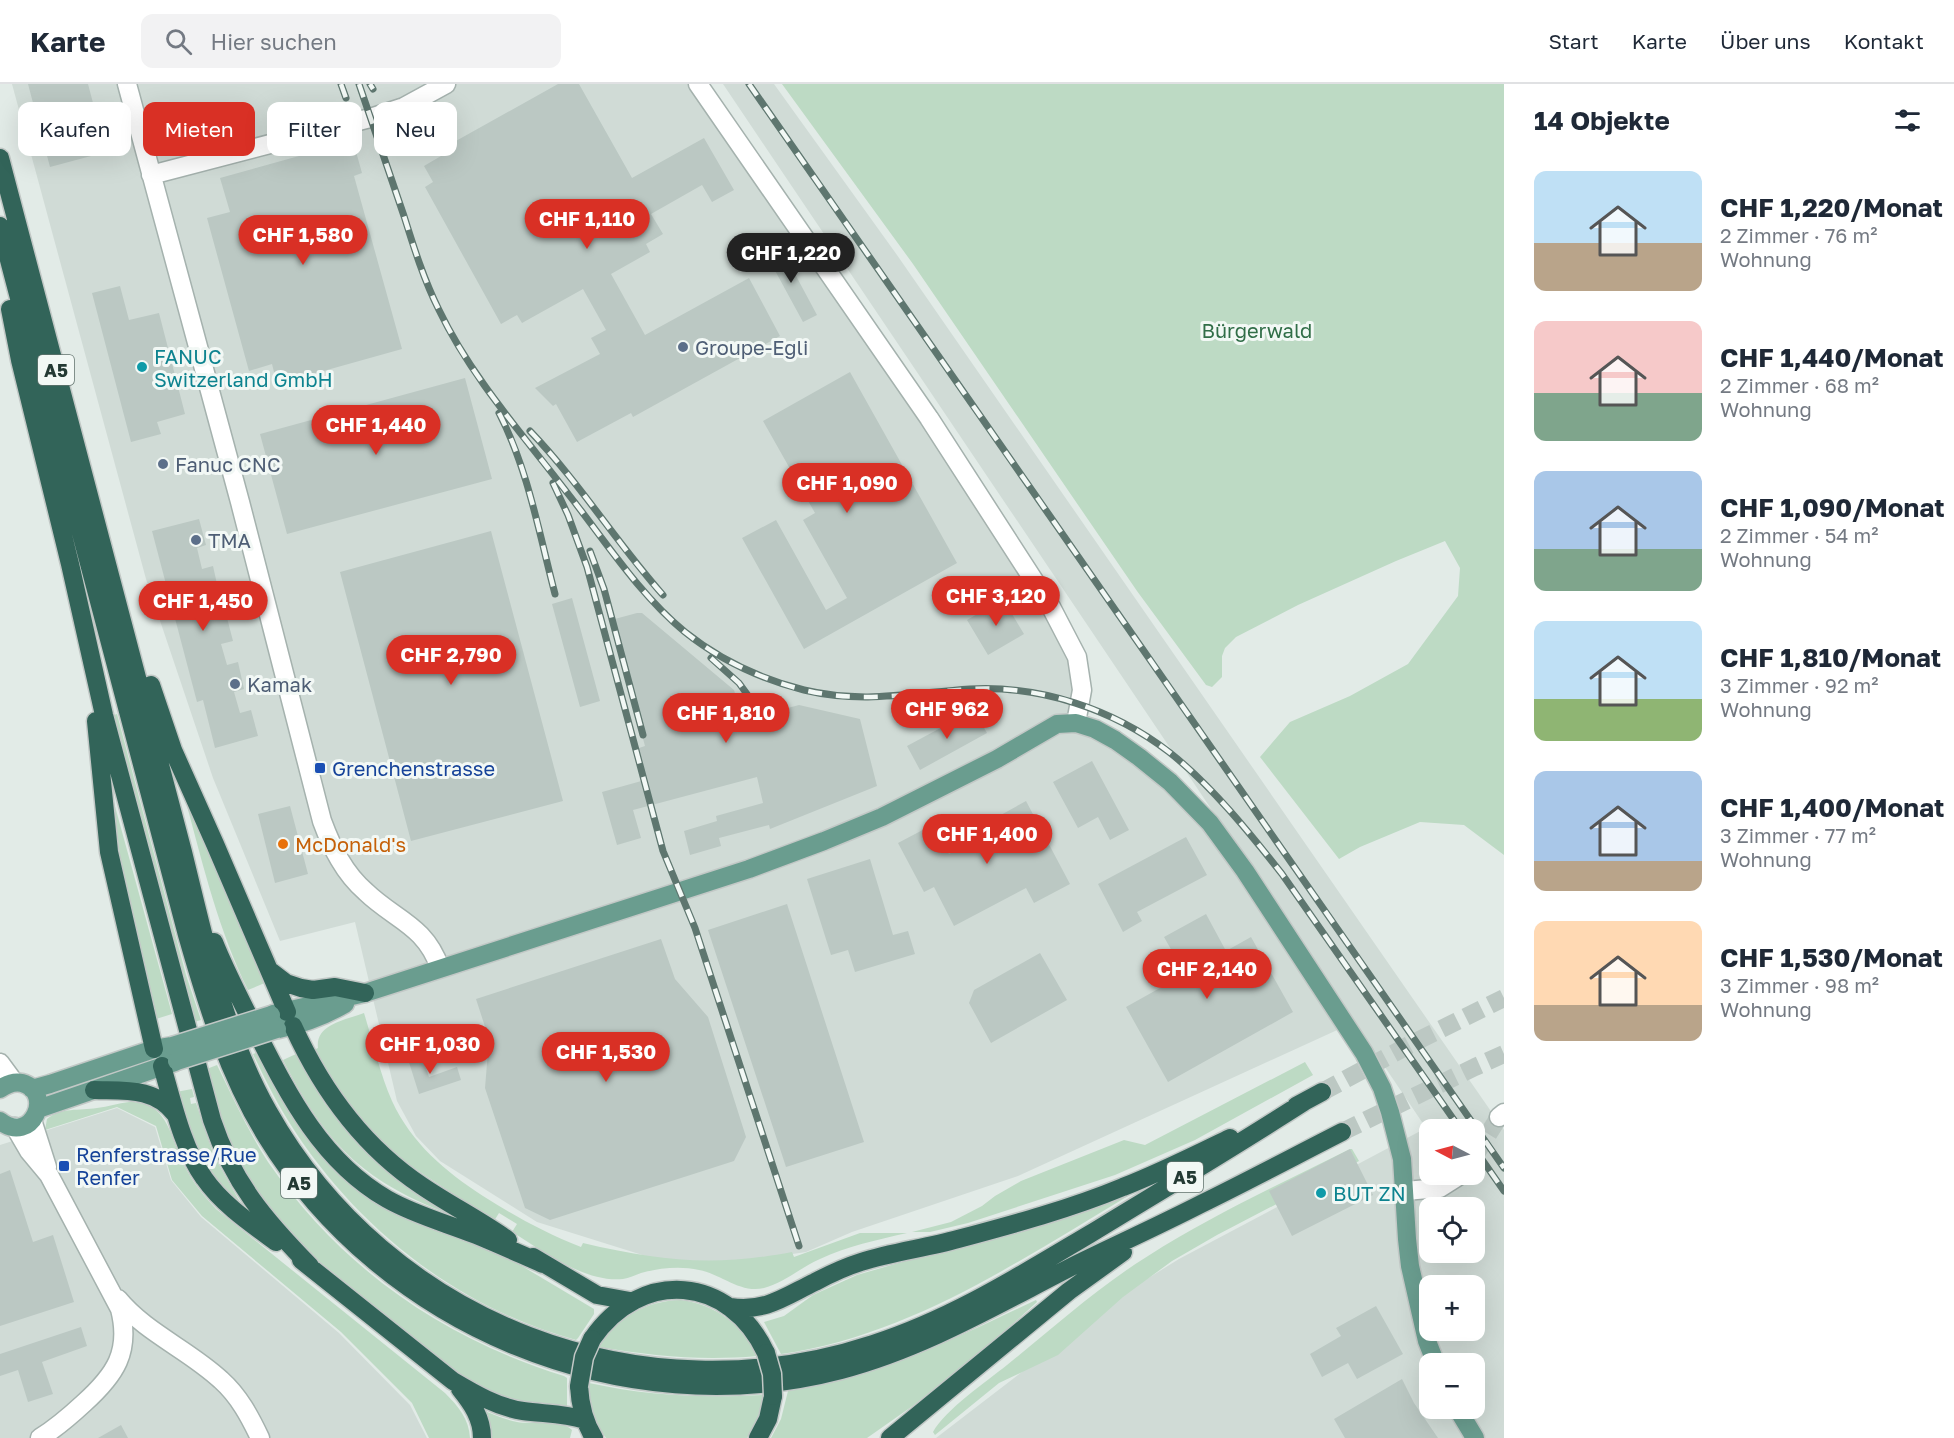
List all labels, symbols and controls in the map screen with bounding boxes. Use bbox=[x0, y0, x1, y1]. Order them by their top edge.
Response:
search box bbox=[141, 14, 561, 68]
text: Karte bbox=[30, 25, 105, 58]
icon: search bbox=[162, 25, 195, 58]
text: Hier suchen bbox=[210, 28, 337, 55]
text: Start bbox=[1548, 28, 1599, 54]
text: Karte bbox=[1632, 28, 1687, 54]
text: Über uns bbox=[1720, 28, 1811, 54]
text: Kontakt bbox=[1844, 28, 1924, 54]
chip: Kaufen bbox=[18, 102, 131, 156]
chip: Mieten bbox=[143, 102, 255, 156]
chip: Filter bbox=[267, 102, 362, 156]
chip: Neu bbox=[374, 102, 457, 156]
icon: filters bbox=[1891, 104, 1924, 137]
text: 14 Objekte bbox=[1534, 105, 1670, 136]
text: CHF 1,220/Monat bbox=[1720, 192, 1943, 223]
icon: home bbox=[1582, 195, 1654, 267]
pin: CHF 1,110 bbox=[518, 199, 656, 250]
text: CHF 1,110 bbox=[539, 206, 635, 230]
pin: CHF 1,580 bbox=[234, 215, 372, 266]
text: CHF 1,580 bbox=[253, 222, 354, 246]
text: 2 Zimmer · 76 m² bbox=[1720, 223, 1877, 247]
pin: CHF 1,220 bbox=[722, 233, 860, 284]
text: CHF 1,220 bbox=[741, 240, 841, 264]
text: Wohnung bbox=[1720, 247, 1812, 271]
park label: Bürgerwald bbox=[1202, 318, 1312, 342]
place label: Groupe-Egli bbox=[695, 335, 808, 359]
marker: Groupe-Egli bbox=[676, 340, 690, 354]
text: CHF 1,440/Monat bbox=[1720, 342, 1944, 373]
place label: FANUC Switzerland GmbH bbox=[154, 344, 333, 391]
icon: home bbox=[1582, 345, 1654, 417]
road number: A5 bbox=[38, 355, 74, 385]
marker: FANUC Switzerland GmbH bbox=[135, 360, 149, 374]
text: 2 Zimmer · 68 m² bbox=[1720, 373, 1879, 397]
text: Wohnung bbox=[1720, 397, 1812, 421]
pin: CHF 1,440 bbox=[307, 405, 445, 456]
text: CHF 1,440 bbox=[326, 412, 427, 436]
place label: Fanuc CNC bbox=[175, 452, 281, 476]
marker: Fanuc CNC bbox=[156, 457, 170, 471]
pin: CHF 1,090 bbox=[778, 463, 916, 514]
text: CHF 1,090 bbox=[796, 470, 898, 494]
text: CHF 1,090/Monat bbox=[1720, 492, 1945, 523]
icon: home bbox=[1582, 495, 1654, 567]
text: 2 Zimmer · 54 m² bbox=[1720, 523, 1878, 547]
place label: TMA bbox=[208, 528, 251, 552]
marker: TMA bbox=[189, 533, 203, 547]
text: Wohnung bbox=[1720, 547, 1812, 571]
pin: CHF 3,120 bbox=[927, 576, 1065, 627]
pin: CHF 1,450 bbox=[134, 581, 272, 632]
text: CHF 3,120 bbox=[946, 583, 1046, 607]
text: CHF 1,450 bbox=[153, 588, 253, 612]
pin: CHF 2,790 bbox=[382, 635, 520, 686]
text: CHF 2,790 bbox=[400, 642, 502, 666]
text: CHF 1,810/Monat bbox=[1720, 642, 1941, 673]
icon: home bbox=[1582, 645, 1654, 717]
place label: Kamak bbox=[247, 672, 312, 696]
text: 3 Zimmer · 92 m² bbox=[1720, 673, 1878, 697]
marker: Kamak bbox=[228, 677, 242, 691]
pin: CHF 962 bbox=[892, 689, 1002, 740]
pin: CHF 1,810 bbox=[657, 693, 795, 744]
text: CHF 962 bbox=[905, 696, 989, 720]
text: Wohnung bbox=[1720, 697, 1812, 721]
text: CHF 1,810 bbox=[676, 700, 776, 724]
place label: Grenchenstrasse bbox=[332, 756, 495, 780]
marker: Grenchenstrasse bbox=[313, 761, 327, 775]
text: CHF 1,400/Monat bbox=[1720, 792, 1944, 823]
icon: home bbox=[1582, 795, 1654, 867]
pin: CHF 1,400 bbox=[918, 814, 1056, 865]
text: CHF 1,400 bbox=[936, 821, 1038, 845]
text: 3 Zimmer · 77 m² bbox=[1720, 823, 1876, 847]
place label: McDonald's bbox=[295, 832, 406, 856]
marker: McDonald's bbox=[276, 837, 290, 851]
text: Wohnung bbox=[1720, 847, 1812, 871]
text: CHF 1,530/Monat bbox=[1720, 942, 1943, 973]
icon: home bbox=[1582, 945, 1654, 1017]
pin: CHF 2,140 bbox=[1138, 949, 1276, 1000]
text: CHF 2,140 bbox=[1157, 956, 1257, 980]
text: 3 Zimmer · 98 m² bbox=[1720, 973, 1879, 997]
text: Wohnung bbox=[1720, 997, 1812, 1021]
pin: CHF 1,030 bbox=[361, 1024, 499, 1075]
text: CHF 1,030 bbox=[379, 1031, 481, 1055]
pin: CHF 1,530 bbox=[537, 1032, 675, 1083]
text: CHF 1,530 bbox=[556, 1039, 656, 1063]
north arrow bbox=[1419, 1119, 1485, 1185]
map controls bbox=[1419, 1119, 1485, 1419]
place label: Renferstrasse/Rue Renfer bbox=[76, 1142, 257, 1189]
marker: Renferstrasse/Rue Renfer bbox=[57, 1159, 71, 1173]
road number: A5 bbox=[1167, 1162, 1203, 1192]
road number: A5 bbox=[281, 1168, 317, 1198]
place label: BUT ZN bbox=[1333, 1181, 1406, 1205]
marker: BUT ZN bbox=[1314, 1186, 1328, 1200]
button: locate bbox=[1419, 1197, 1485, 1263]
button: + bbox=[1419, 1275, 1485, 1341]
button: − bbox=[1419, 1353, 1485, 1419]

